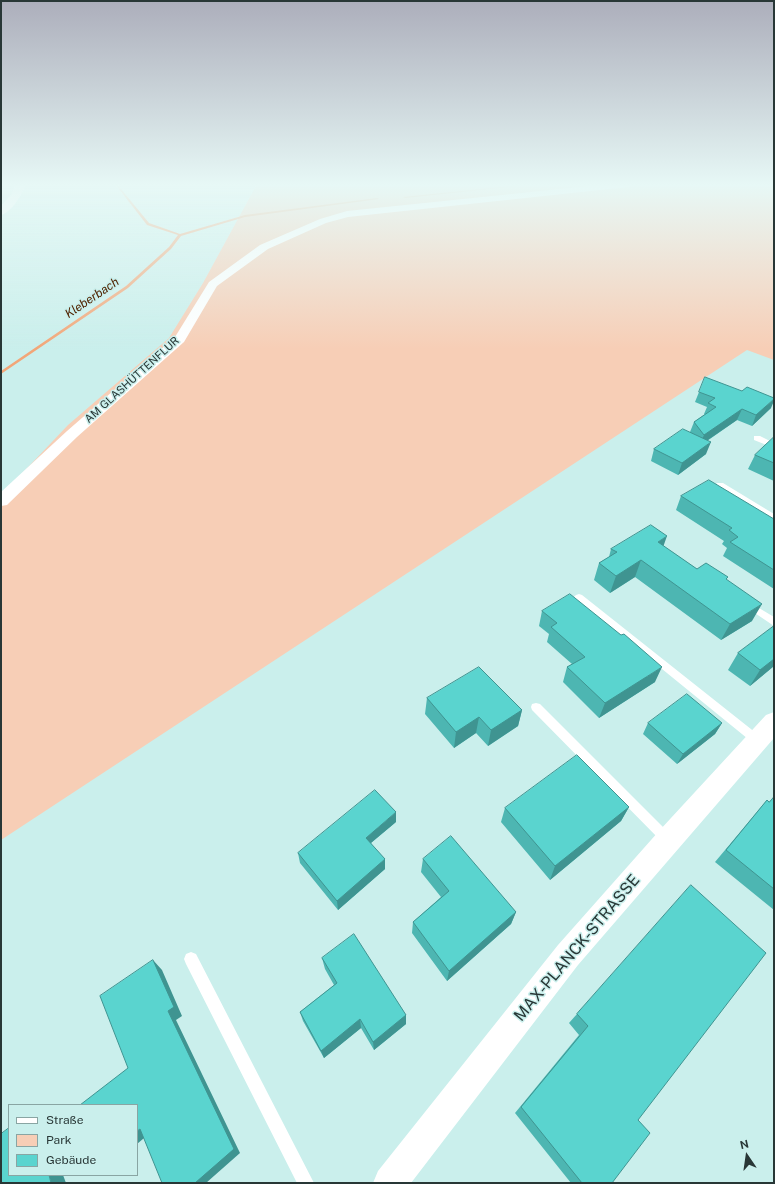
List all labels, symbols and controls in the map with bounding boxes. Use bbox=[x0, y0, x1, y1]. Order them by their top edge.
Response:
water label: Kleberbach bbox=[62, 275, 122, 321]
street label: AM GLASHÜTTENFLUR bbox=[82, 334, 182, 426]
street label: MAX-PLANCK-STRASSE bbox=[510, 871, 644, 1025]
legend bbox=[8, 1104, 138, 1176]
text: Straße bbox=[46, 1113, 83, 1127]
text: Park bbox=[46, 1133, 72, 1147]
north arrow bbox=[727, 1136, 767, 1176]
text: N bbox=[739, 1137, 750, 1151]
text: Gebäude bbox=[46, 1153, 96, 1167]

